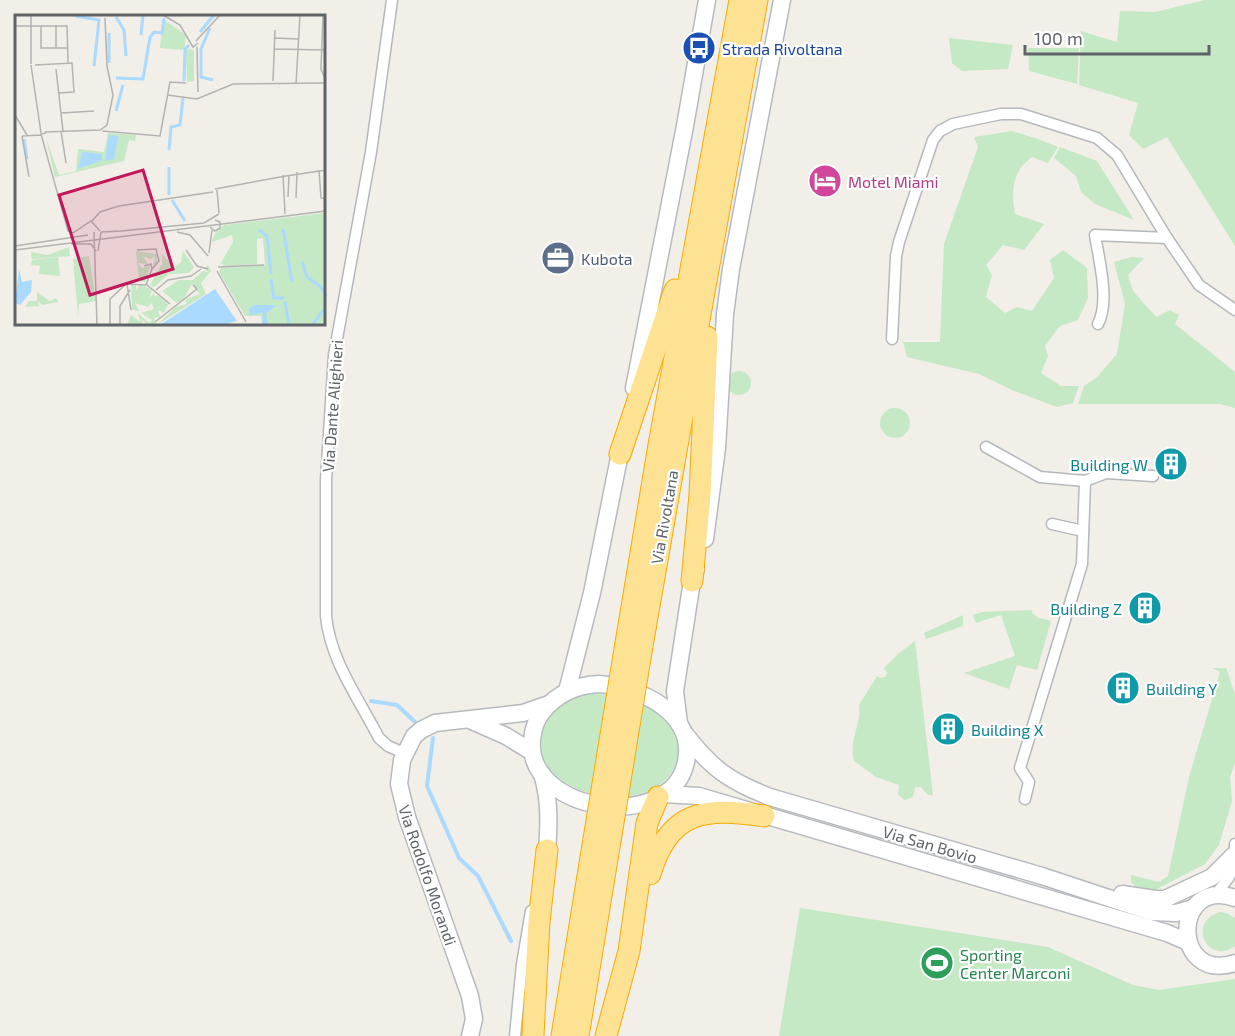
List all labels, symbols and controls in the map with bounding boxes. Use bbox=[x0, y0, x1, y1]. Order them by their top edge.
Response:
inset map bbox=[15, 15, 326, 326]
scale bar bbox=[1025, 18, 1210, 56]
text: 100 m bbox=[1034, 27, 1083, 49]
bus stop icon: Strada Rivoltana bbox=[681, 30, 717, 66]
place label: Strada Rivoltana bbox=[722, 39, 843, 58]
hotel icon: Motel Miami bbox=[807, 163, 843, 199]
place label: Motel Miami bbox=[848, 172, 938, 191]
office icon: Kubota bbox=[540, 240, 576, 276]
place label: Kubota bbox=[581, 249, 633, 268]
street label: Via Dante Alighieri bbox=[318, 339, 346, 473]
building icon: Building W bbox=[1153, 446, 1189, 482]
place label: Building W bbox=[1070, 455, 1148, 474]
street label: Via Rivoltana bbox=[646, 469, 682, 565]
building icon: Building Z bbox=[1127, 590, 1163, 626]
place label: Building Z bbox=[1050, 599, 1122, 618]
building icon: Building Y bbox=[1105, 670, 1141, 706]
place label: Building Y bbox=[1146, 679, 1217, 698]
building icon: Building X bbox=[930, 711, 966, 747]
place label: Building X bbox=[971, 720, 1044, 739]
street label: Via Rodolfo Morandi bbox=[395, 802, 461, 948]
street label: Via San Bovio bbox=[881, 821, 979, 867]
sports icon: Sporting Center Marconi bbox=[919, 945, 955, 981]
place label: Sporting Center Marconi bbox=[960, 945, 1070, 982]

